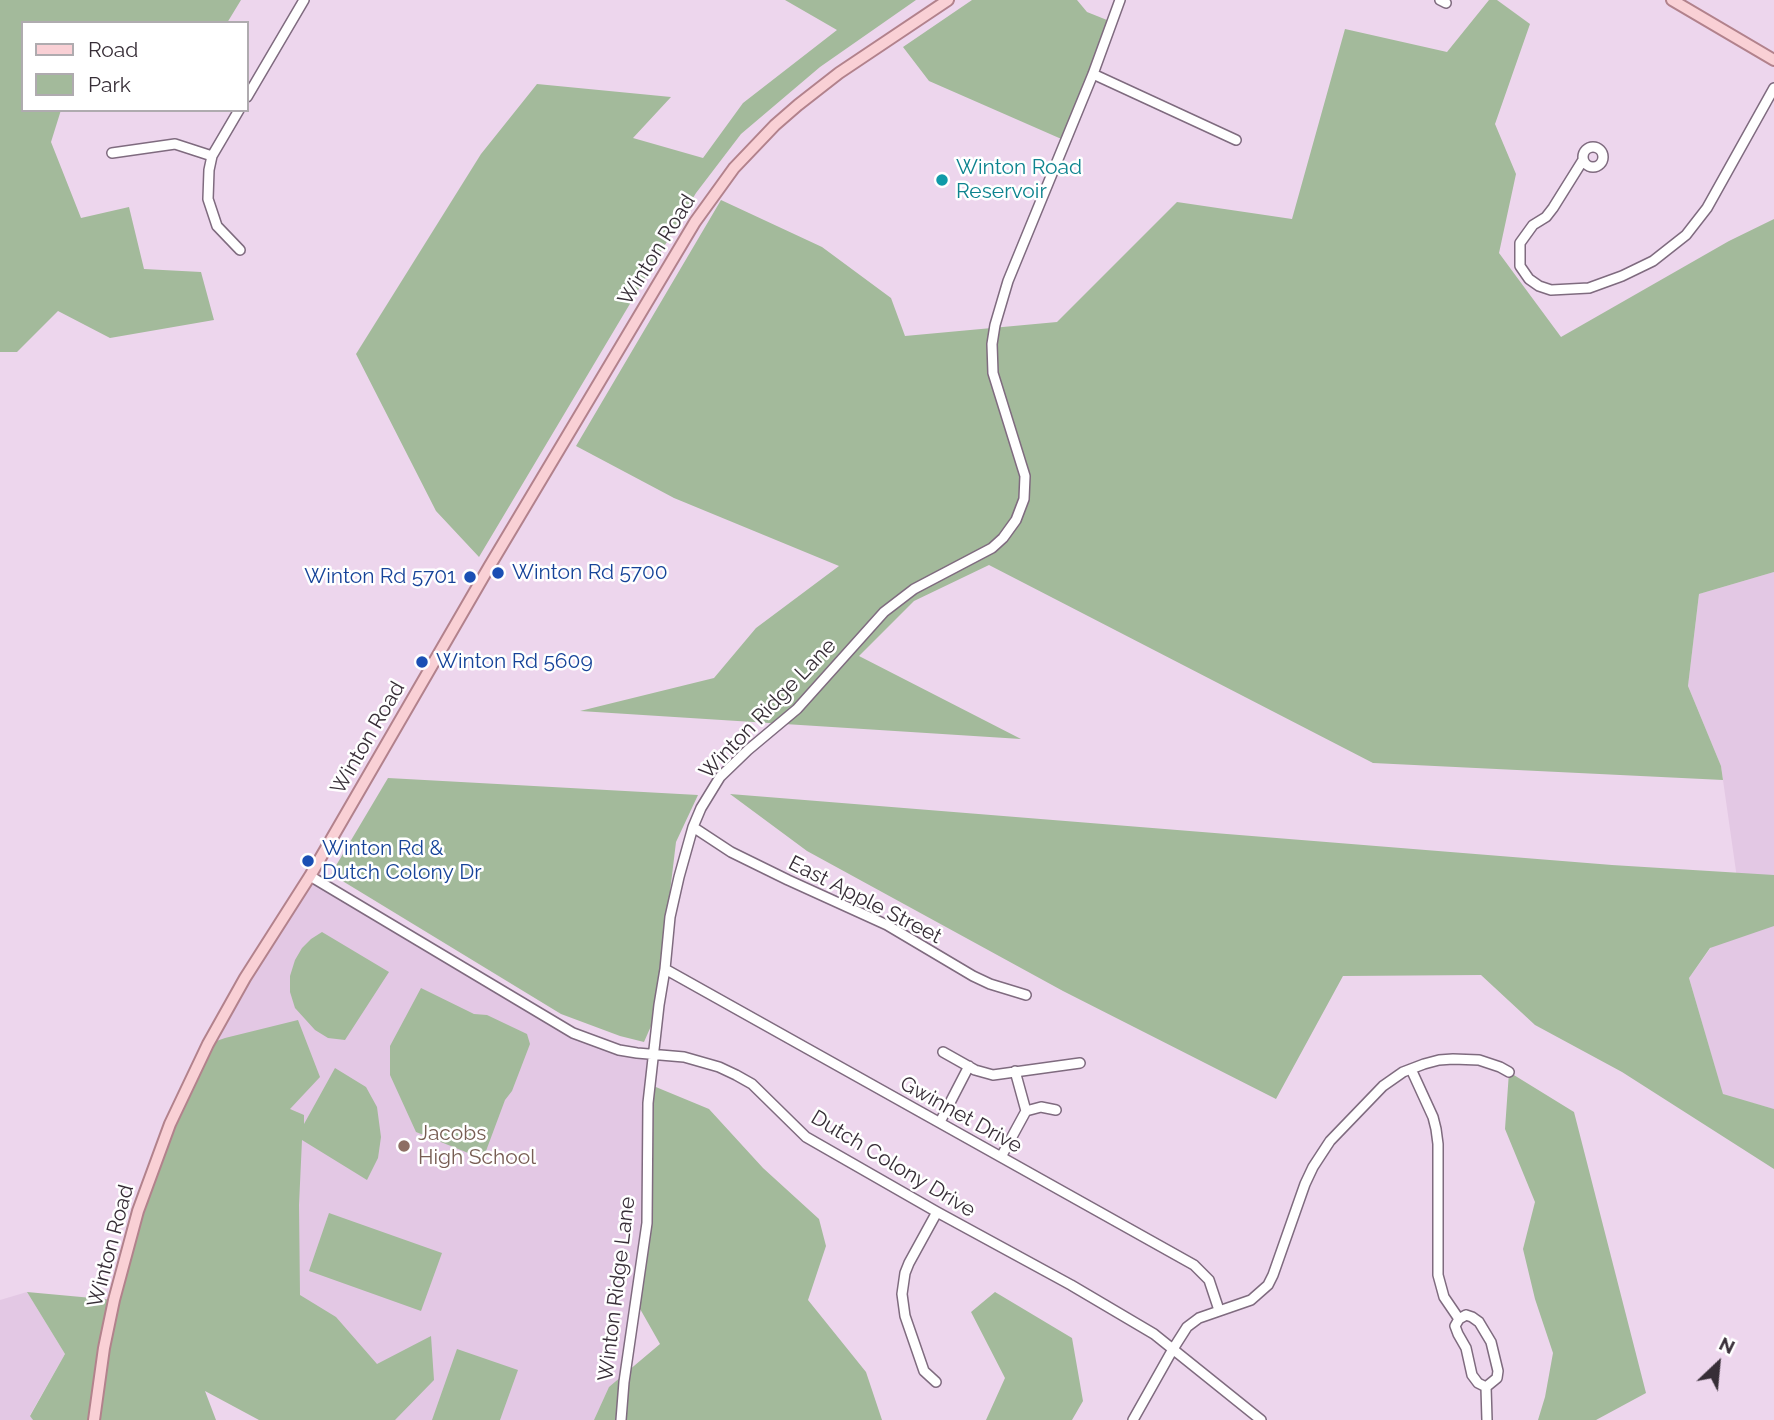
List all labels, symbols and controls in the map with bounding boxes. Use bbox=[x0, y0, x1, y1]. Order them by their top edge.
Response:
legend bbox=[21, 21, 248, 112]
text: Road bbox=[88, 37, 138, 62]
text: Park bbox=[88, 72, 131, 97]
place label: Winton Road Reservoir bbox=[956, 155, 1082, 205]
marker: Winton Road Reservoir bbox=[934, 172, 950, 188]
street label: Winton Road bbox=[613, 190, 701, 310]
place label: Winton Rd 5700 bbox=[512, 560, 668, 586]
place label: Winton Rd 5701 bbox=[304, 564, 456, 590]
marker: Winton Rd 5700 bbox=[490, 565, 506, 581]
marker: Winton Rd 5701 bbox=[462, 569, 478, 585]
street label: Winton Ridge Lane bbox=[694, 633, 842, 785]
place label: Winton Rd 5609 bbox=[436, 649, 593, 675]
marker: Winton Rd 5609 bbox=[414, 654, 430, 670]
street label: Winton Road bbox=[326, 677, 410, 799]
place label: Winton Rd & Dutch Colony Dr bbox=[322, 836, 482, 886]
street label: East Apple Street bbox=[784, 851, 946, 949]
marker: Winton Rd & Dutch Colony Dr bbox=[300, 853, 316, 869]
street label: Gwinnet Drive bbox=[896, 1071, 1026, 1159]
street label: Dutch Colony Drive bbox=[806, 1105, 980, 1223]
place label: Jacobs High School bbox=[418, 1121, 536, 1171]
marker: Jacobs High School bbox=[396, 1138, 412, 1154]
street label: Winton Road bbox=[83, 1182, 139, 1310]
street label: Winton Ridge Lane bbox=[593, 1195, 641, 1383]
north arrow bbox=[1683, 1329, 1753, 1399]
text: N bbox=[1716, 1332, 1739, 1358]

